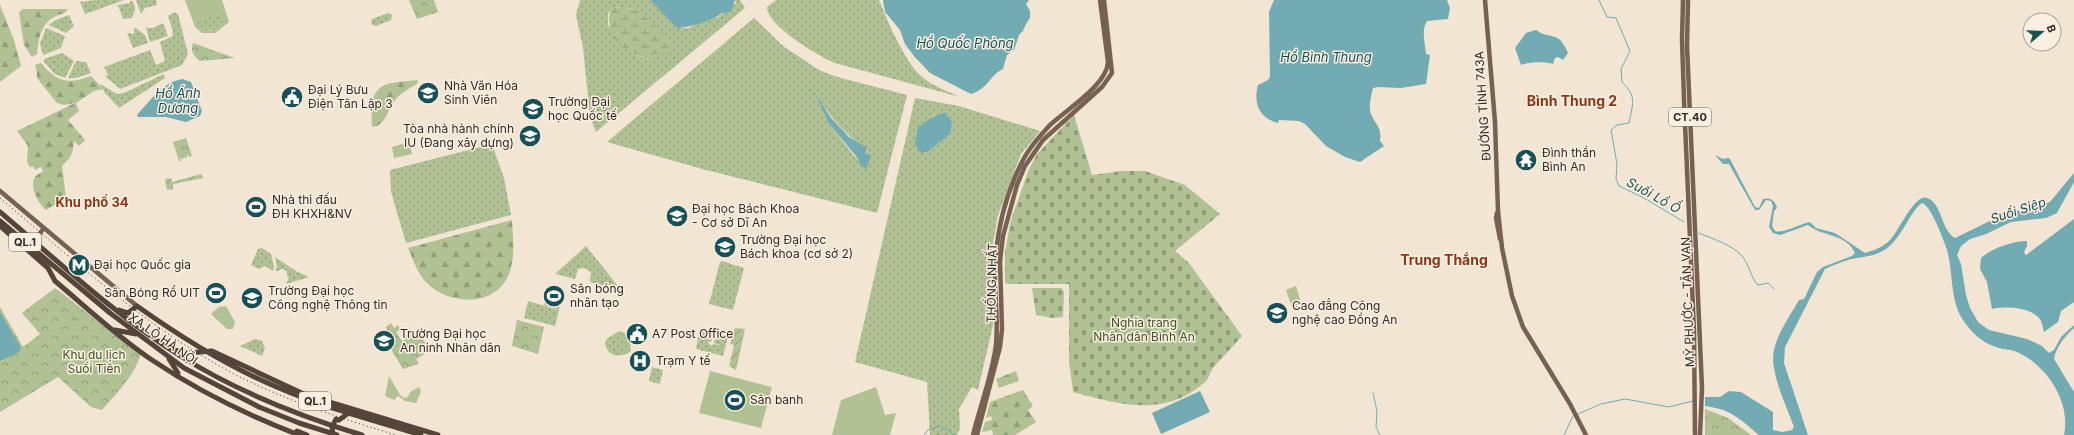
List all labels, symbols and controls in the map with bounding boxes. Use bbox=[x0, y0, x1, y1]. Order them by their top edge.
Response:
north arrow bbox=[2022, 12, 2062, 52]
text: B bbox=[2044, 23, 2059, 34]
water label: Hồ Quốc Phòng bbox=[916, 35, 1014, 51]
water label: Hồ Bình Thung bbox=[1280, 49, 1372, 65]
street label: ĐƯỜNG TỈNH 743A bbox=[1471, 51, 1494, 161]
place label: Nhà Văn Hóa Sinh Viên bbox=[444, 78, 518, 107]
school or university icon: Nhà Văn Hóa Sinh Viên bbox=[415, 80, 441, 106]
place label: Đại Lý Bưu Điện Tân Lập 3 bbox=[308, 82, 393, 111]
public building icon: Đại Lý Bưu Điện Tân Lập 3 bbox=[279, 84, 305, 110]
water label: Hồ Ánh Dương bbox=[155, 85, 201, 116]
district label: Bình Thung 2 bbox=[1527, 92, 1617, 109]
place label: Trường Đại học Quốc tế bbox=[548, 94, 617, 123]
school or university icon: Trường Đại học Quốc tế bbox=[520, 96, 546, 122]
road number: CT.40 bbox=[1669, 108, 1711, 126]
place label: Tòa nhà hành chính IU (Đang xây dựng) bbox=[403, 121, 514, 150]
school or university icon: Tòa nhà hành chính IU (Đang xây dựng) bbox=[517, 123, 543, 149]
place label: Đình thần Bình An bbox=[1542, 145, 1596, 174]
temple icon: Đình thần Bình An bbox=[1513, 147, 1539, 173]
water label: Suối Lồ Ồ bbox=[1624, 172, 1685, 216]
place label: Nhà thi đấu ĐH KHXH&NV bbox=[272, 192, 352, 221]
water label: Suối Siệp bbox=[1988, 193, 2048, 227]
district label: Khu phố 34 bbox=[55, 194, 129, 210]
sports icon: Nhà thi đấu ĐH KHXH&NV bbox=[243, 194, 269, 220]
place label: Đại học Bách Khoa - Cơ sở Dĩ An bbox=[692, 201, 799, 230]
school or university icon: Đại học Bách Khoa - Cơ sở Dĩ An bbox=[664, 203, 690, 229]
place label: Trường Đại học Bách khoa (cơ sở 2) bbox=[740, 232, 853, 261]
road number: QL.1 bbox=[9, 233, 41, 251]
school or university icon: Trường Đại học Bách khoa (cơ sở 2) bbox=[712, 234, 738, 260]
street label: MỸ PHƯỚC - TÂN VẠN bbox=[1678, 237, 1697, 367]
street label: THỐNG NHẤT bbox=[981, 242, 1000, 323]
district label: Trung Thắng bbox=[1400, 251, 1488, 268]
metro station icon: Đại học Quốc gia bbox=[66, 252, 92, 278]
place label: Đại học Quốc gia bbox=[94, 257, 191, 272]
sports icon: Sân Bóng Rổ UIT bbox=[203, 280, 229, 306]
place label: Sân bóng nhân tạo bbox=[570, 281, 624, 310]
place label: Trường Đại học Công nghệ Thông tin bbox=[268, 283, 387, 312]
sports icon: Sân bóng nhân tạo bbox=[541, 283, 567, 309]
place label: Sân Bóng Rổ UIT bbox=[104, 285, 200, 300]
school or university icon: Trường Đại học Công nghệ Thông tin bbox=[239, 285, 265, 311]
place label: Cao đẳng Công nghệ cao Đồng An bbox=[1292, 298, 1397, 327]
school or university icon: Cao đẳng Công nghệ cao Đồng An bbox=[1264, 300, 1290, 326]
street label: XA LỘ HÀ NỘI bbox=[126, 309, 201, 368]
park label: Nghĩa trang Nhân dân Bình An bbox=[1093, 315, 1195, 344]
public building icon: A7 Post Office bbox=[624, 321, 650, 347]
place label: Trường Đại học An ninh Nhân dân bbox=[400, 326, 501, 355]
place label: A7 Post Office bbox=[652, 326, 733, 341]
school or university icon: Trường Đại học An ninh Nhân dân bbox=[371, 328, 397, 354]
park label: Khu du lịch Suối Tiên bbox=[62, 347, 126, 376]
hospital icon: Trạm Y tế bbox=[627, 348, 653, 374]
place label: Trạm Y tế bbox=[656, 353, 711, 368]
sports icon: Sân banh bbox=[722, 387, 748, 413]
road number: QL.1 bbox=[299, 392, 331, 410]
place label: Sân banh bbox=[750, 392, 803, 407]

